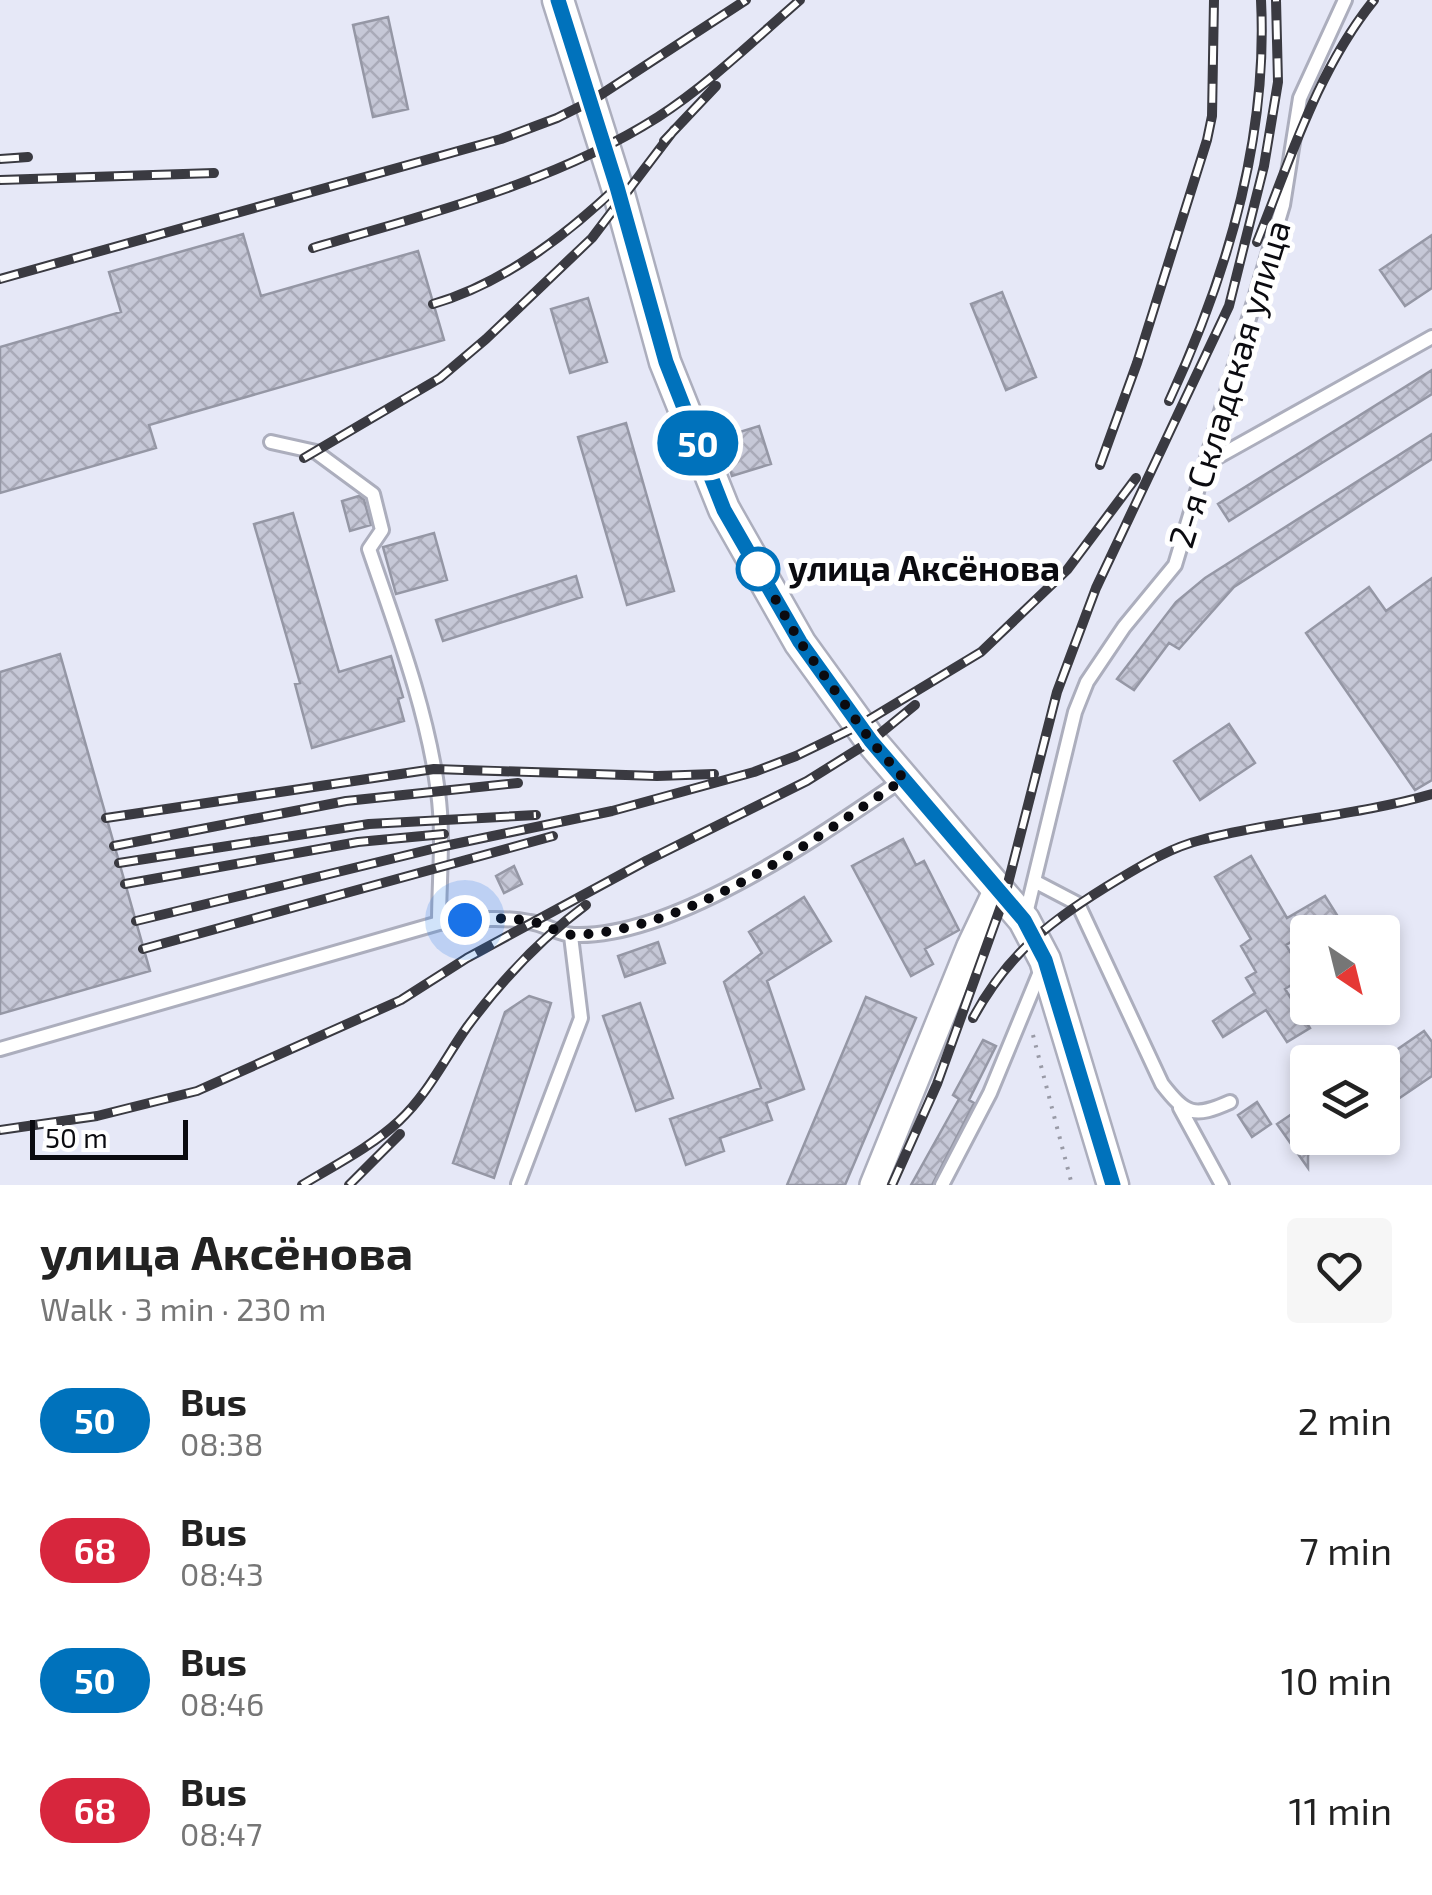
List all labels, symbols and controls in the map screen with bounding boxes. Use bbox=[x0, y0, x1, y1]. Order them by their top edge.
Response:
street label: 2-я Складская улица bbox=[1158, 215, 1299, 553]
line badge: 50 bbox=[653, 410, 743, 476]
text: 50 bbox=[677, 422, 719, 464]
place label: улица Аксёнова bbox=[788, 546, 1060, 589]
marker: улица Аксёнова bbox=[737, 548, 779, 590]
your location bbox=[440, 895, 490, 945]
north arrow bbox=[1290, 915, 1400, 1025]
map controls bbox=[1290, 915, 1400, 1155]
button: layers bbox=[1290, 1045, 1400, 1155]
scale bar bbox=[30, 1115, 188, 1160]
text: 50 m bbox=[45, 1120, 108, 1154]
button: heart bbox=[1287, 1218, 1392, 1323]
text: улица Аксёнова bbox=[40, 1222, 413, 1280]
text: Walk · 3 min · 230 m bbox=[40, 1289, 326, 1327]
text: Bus bbox=[180, 1378, 247, 1424]
text: 2 min bbox=[1297, 1397, 1392, 1443]
text: 50 bbox=[74, 1399, 116, 1441]
text: 08:38 bbox=[180, 1424, 264, 1462]
text: Bus bbox=[180, 1508, 247, 1554]
text: 7 min bbox=[1299, 1527, 1392, 1573]
text: 68 bbox=[74, 1529, 116, 1571]
text: 08:43 bbox=[180, 1554, 264, 1592]
text: Bus bbox=[180, 1638, 247, 1684]
text: 10 min bbox=[1281, 1657, 1392, 1703]
text: 50 bbox=[74, 1659, 116, 1701]
text: 08:46 bbox=[180, 1684, 264, 1722]
text: Bus bbox=[180, 1768, 247, 1814]
text: 11 min bbox=[1288, 1787, 1392, 1833]
text: 68 bbox=[74, 1789, 116, 1831]
text: 08:47 bbox=[180, 1814, 262, 1852]

